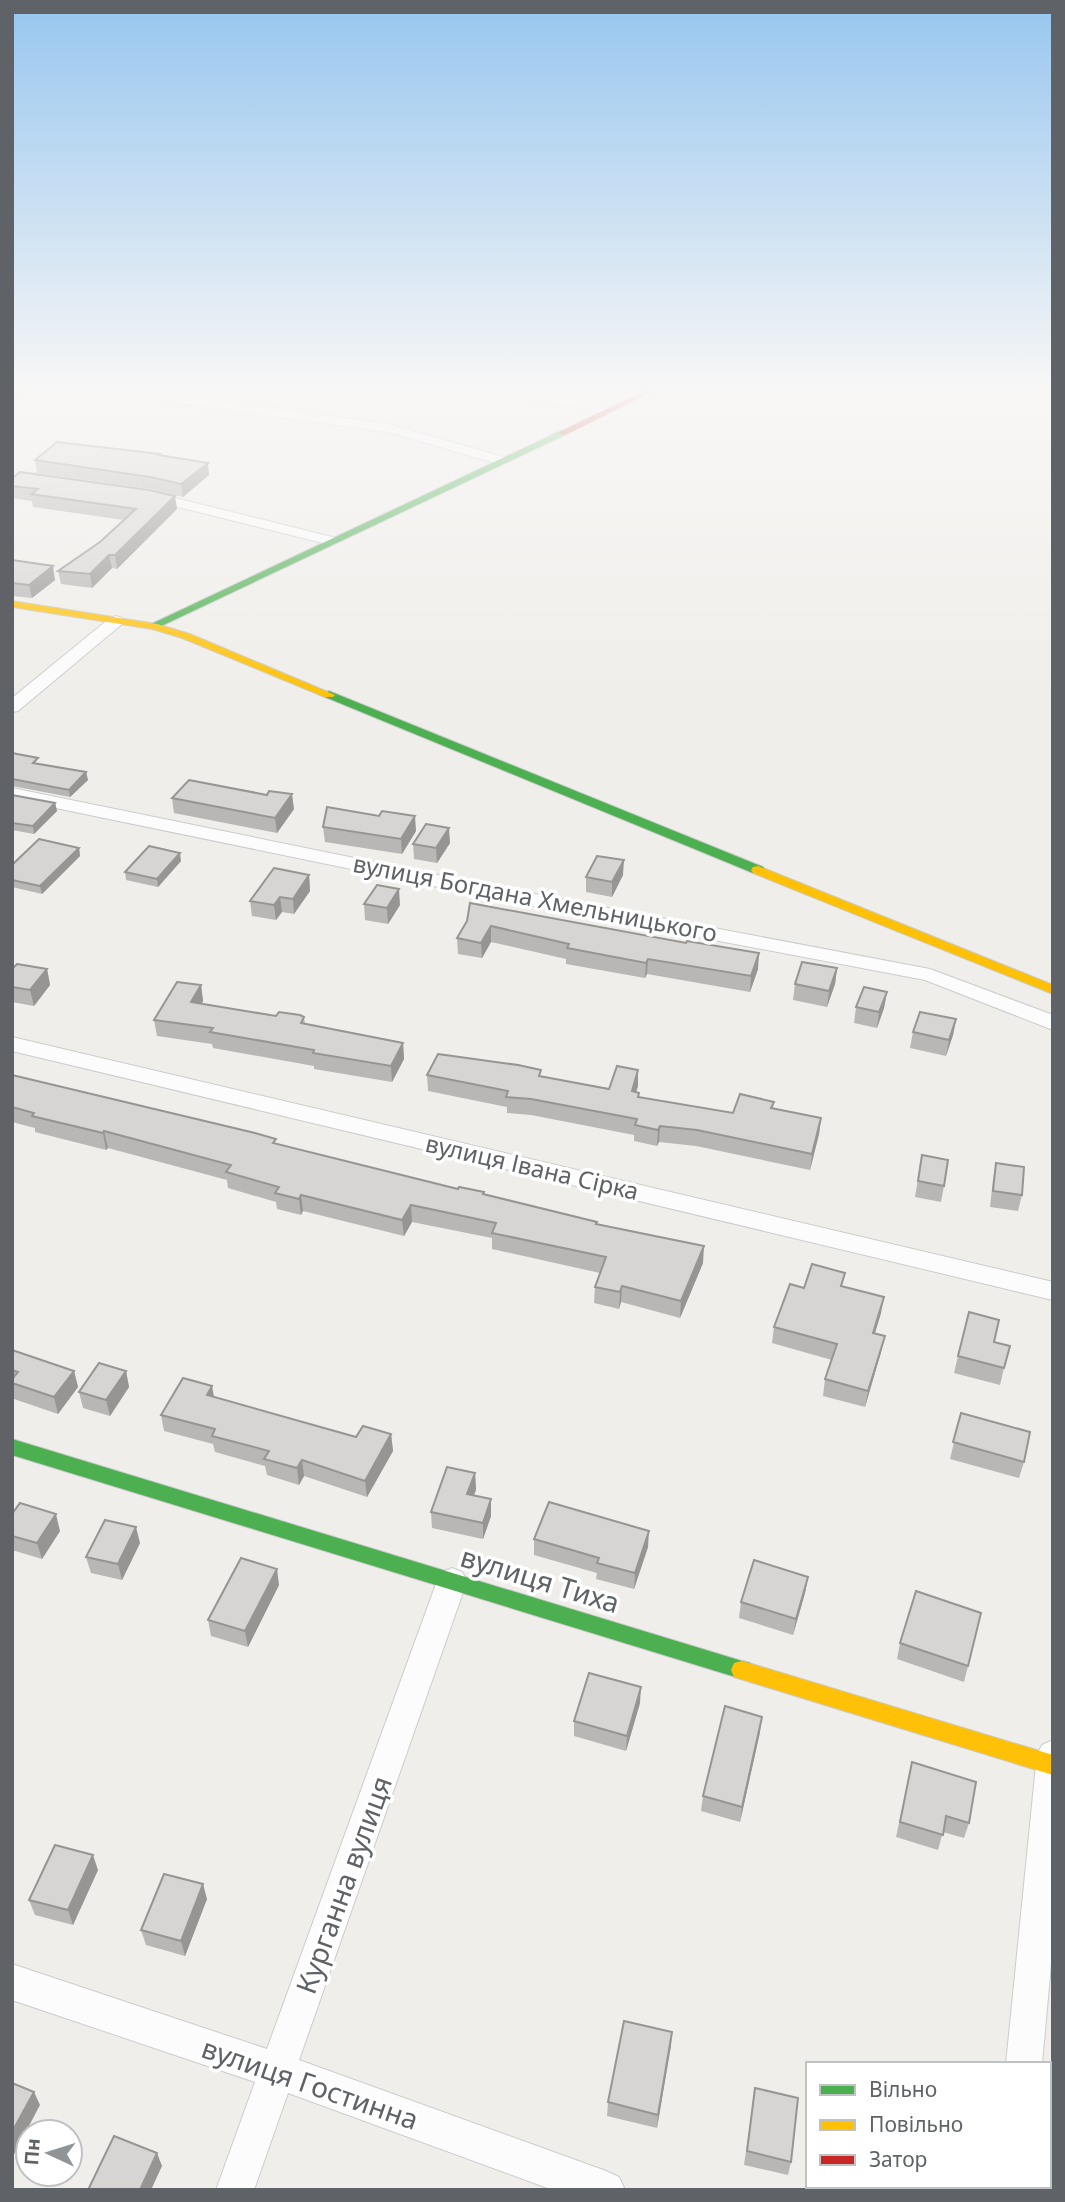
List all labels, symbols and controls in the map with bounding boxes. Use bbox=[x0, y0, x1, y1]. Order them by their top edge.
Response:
street label: вулиця Богдана Хмельницького bbox=[350, 846, 720, 949]
street label: вулиця Івана Сірка bbox=[422, 1126, 642, 1207]
street label: вулиця Тиха bbox=[456, 1537, 624, 1621]
street label: Курганна вулиця bbox=[286, 1771, 400, 1999]
street label: вулиця Гостинна bbox=[197, 2028, 424, 2138]
legend bbox=[806, 2062, 1051, 2188]
text: Вільно bbox=[869, 2075, 937, 2103]
text: Повільно bbox=[869, 2110, 963, 2138]
north arrow bbox=[14, 2118, 84, 2188]
text: Пн bbox=[18, 2137, 46, 2166]
text: Затор bbox=[869, 2145, 927, 2173]

